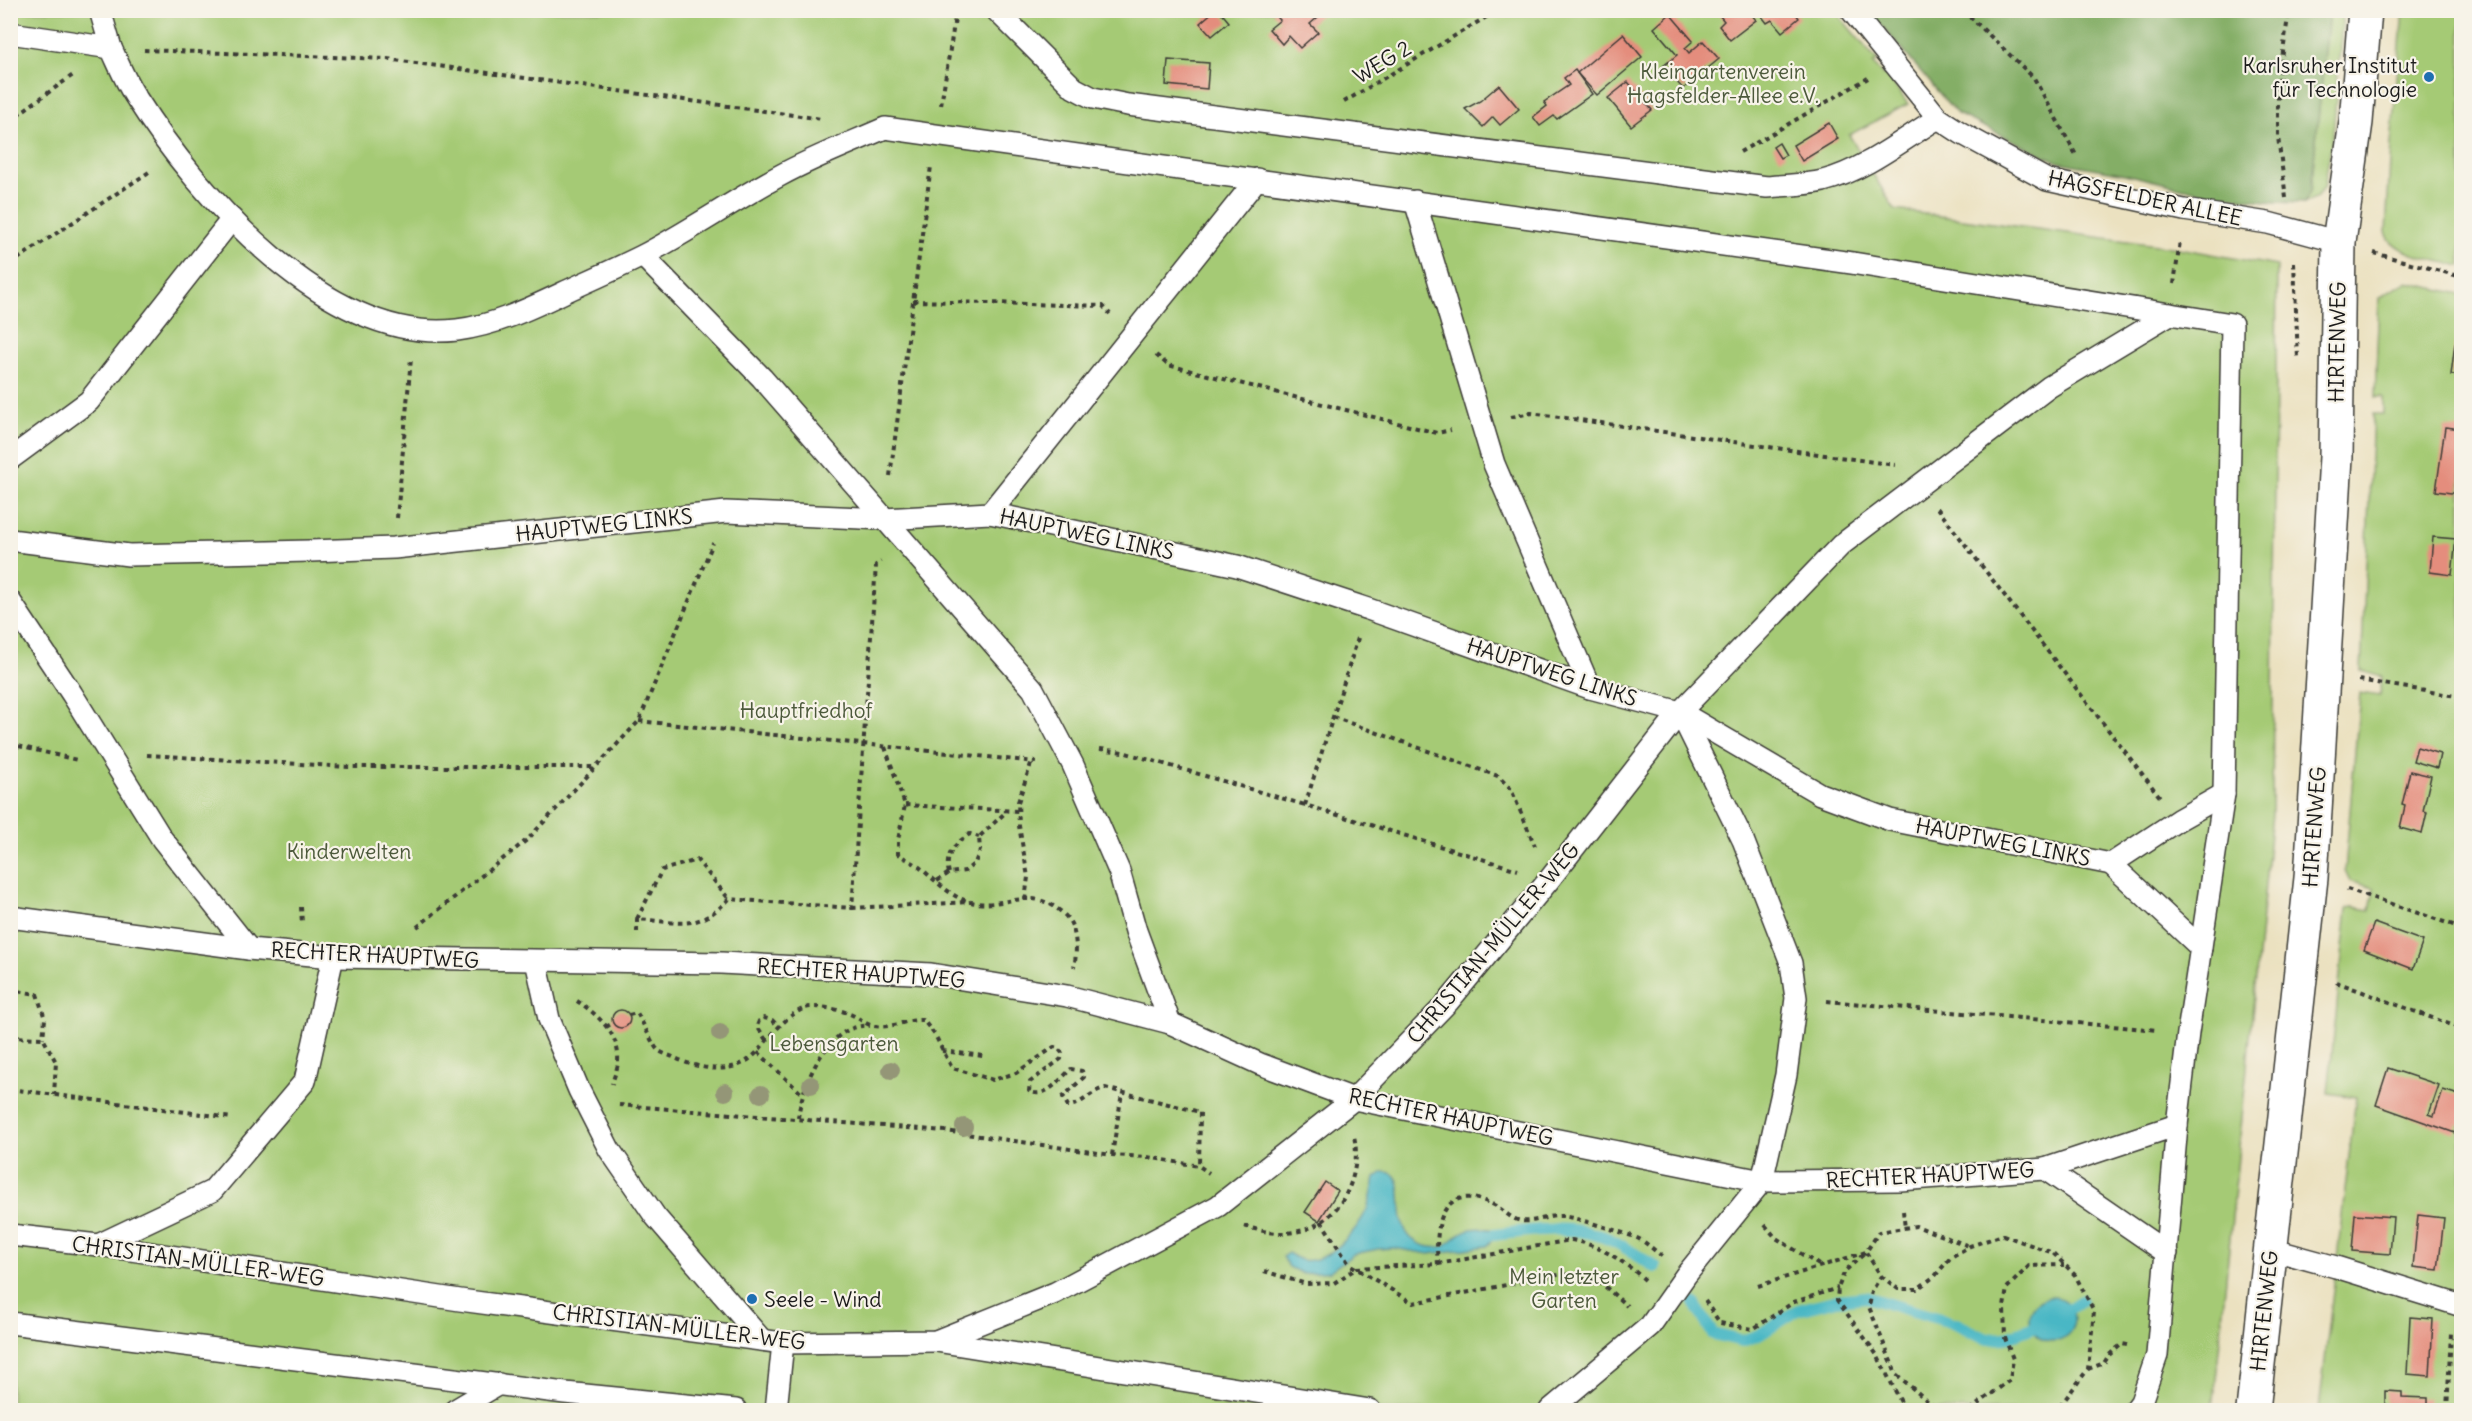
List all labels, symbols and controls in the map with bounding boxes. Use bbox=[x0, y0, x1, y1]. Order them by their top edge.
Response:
street label: WEG 2 bbox=[1348, 34, 1416, 90]
place label: Karlsruher Institut für Technologie bbox=[2243, 52, 2417, 103]
park label: Kleingartenverein Hagsfelder-Allee e.V. bbox=[1627, 58, 1819, 109]
marker: Karlsruher Institut für Technologie bbox=[2422, 70, 2436, 84]
street label: HAGSFELDER ALLEE bbox=[2046, 164, 2244, 232]
street label: HIRTENWEG bbox=[2322, 281, 2352, 403]
street label: HAUPTWEG LINKS bbox=[514, 502, 694, 548]
street label: HAUPTWEG LINKS bbox=[997, 502, 1177, 566]
street label: HAUPTWEG LINKS bbox=[1463, 632, 1641, 712]
park label: Hauptfriedhof bbox=[740, 697, 873, 724]
street label: HIRTENWEG bbox=[2296, 766, 2332, 888]
street label: HAUPTWEG LINKS bbox=[1913, 812, 2093, 872]
street label: CHRISTIAN-MÜLLER-WEG bbox=[1401, 837, 1585, 1049]
park label: Kinderwelten bbox=[287, 838, 411, 865]
street label: RECHTER HAUPTWEG bbox=[270, 936, 480, 974]
street label: RECHTER HAUPTWEG bbox=[756, 952, 966, 994]
park label: Lebensgarten bbox=[769, 1030, 899, 1057]
street label: RECHTER HAUPTWEG bbox=[1346, 1082, 1556, 1152]
street label: RECHTER HAUPTWEG bbox=[1825, 1156, 2035, 1194]
street label: CHRISTIAN-MÜLLER-WEG bbox=[70, 1230, 326, 1292]
street label: HIRTENWEG bbox=[2244, 1249, 2284, 1373]
park label: Mein letzter Garten bbox=[1509, 1263, 1619, 1314]
place label: Seele - Wind bbox=[764, 1286, 882, 1313]
marker: Seele - Wind bbox=[745, 1292, 759, 1306]
street label: CHRISTIAN-MÜLLER-WEG bbox=[551, 1298, 807, 1356]

